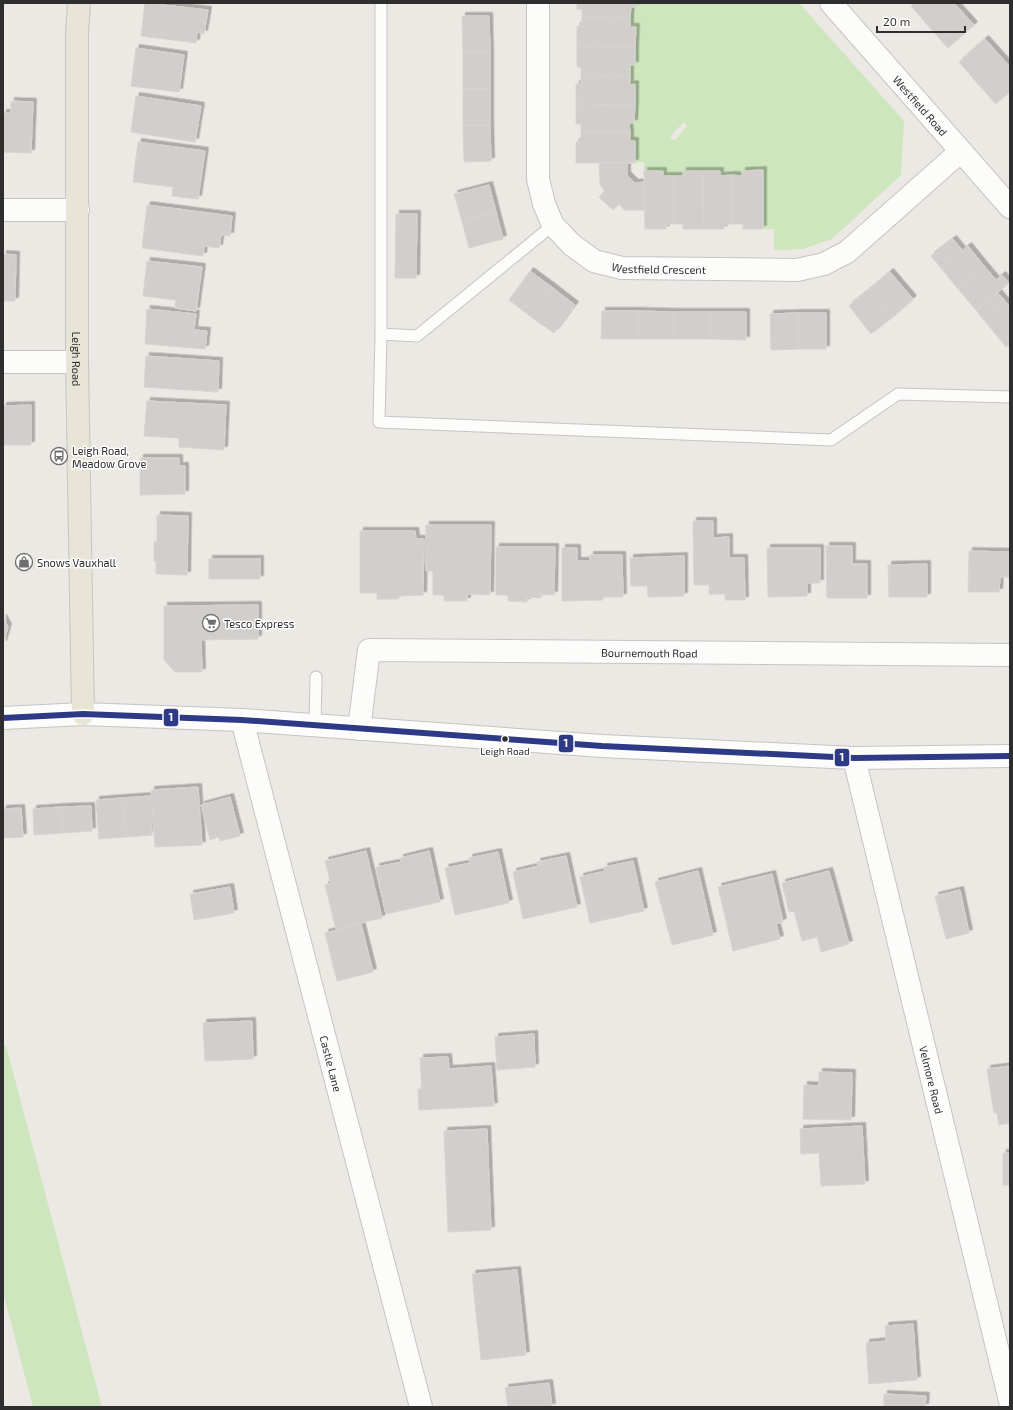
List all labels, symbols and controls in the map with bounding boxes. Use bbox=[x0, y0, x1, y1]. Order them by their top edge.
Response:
scale bar bbox=[877, 8, 965, 34]
text: 20 m bbox=[883, 14, 910, 28]
street label: Westfield Road bbox=[891, 72, 951, 138]
street label: Westfield Crescent bbox=[610, 259, 706, 275]
street label: Leigh Road bbox=[70, 332, 84, 386]
place label: Leigh Road, Meadow Grove bbox=[72, 444, 147, 470]
bus stop icon: Leigh Road, Meadow Grove bbox=[49, 446, 69, 466]
shop icon: Snows Vauxhall bbox=[14, 552, 34, 572]
place label: Snows Vauxhall bbox=[37, 556, 117, 569]
supermarket icon: Tesco Express bbox=[201, 613, 221, 633]
place label: Tesco Express bbox=[224, 617, 295, 630]
street label: Bournemouth Road bbox=[601, 645, 698, 659]
line badge: 1 bbox=[163, 708, 179, 727]
text: 1 bbox=[169, 710, 173, 723]
marker: Leigh Road bbox=[500, 734, 510, 744]
line badge: 1 bbox=[558, 734, 574, 753]
text: 1 bbox=[564, 736, 568, 749]
place label: Leigh Road bbox=[480, 745, 530, 757]
line badge: 1 bbox=[834, 748, 850, 767]
text: 1 bbox=[840, 750, 844, 763]
street label: Castle Lane bbox=[318, 1034, 345, 1093]
street label: Velmore Road bbox=[918, 1044, 947, 1115]

